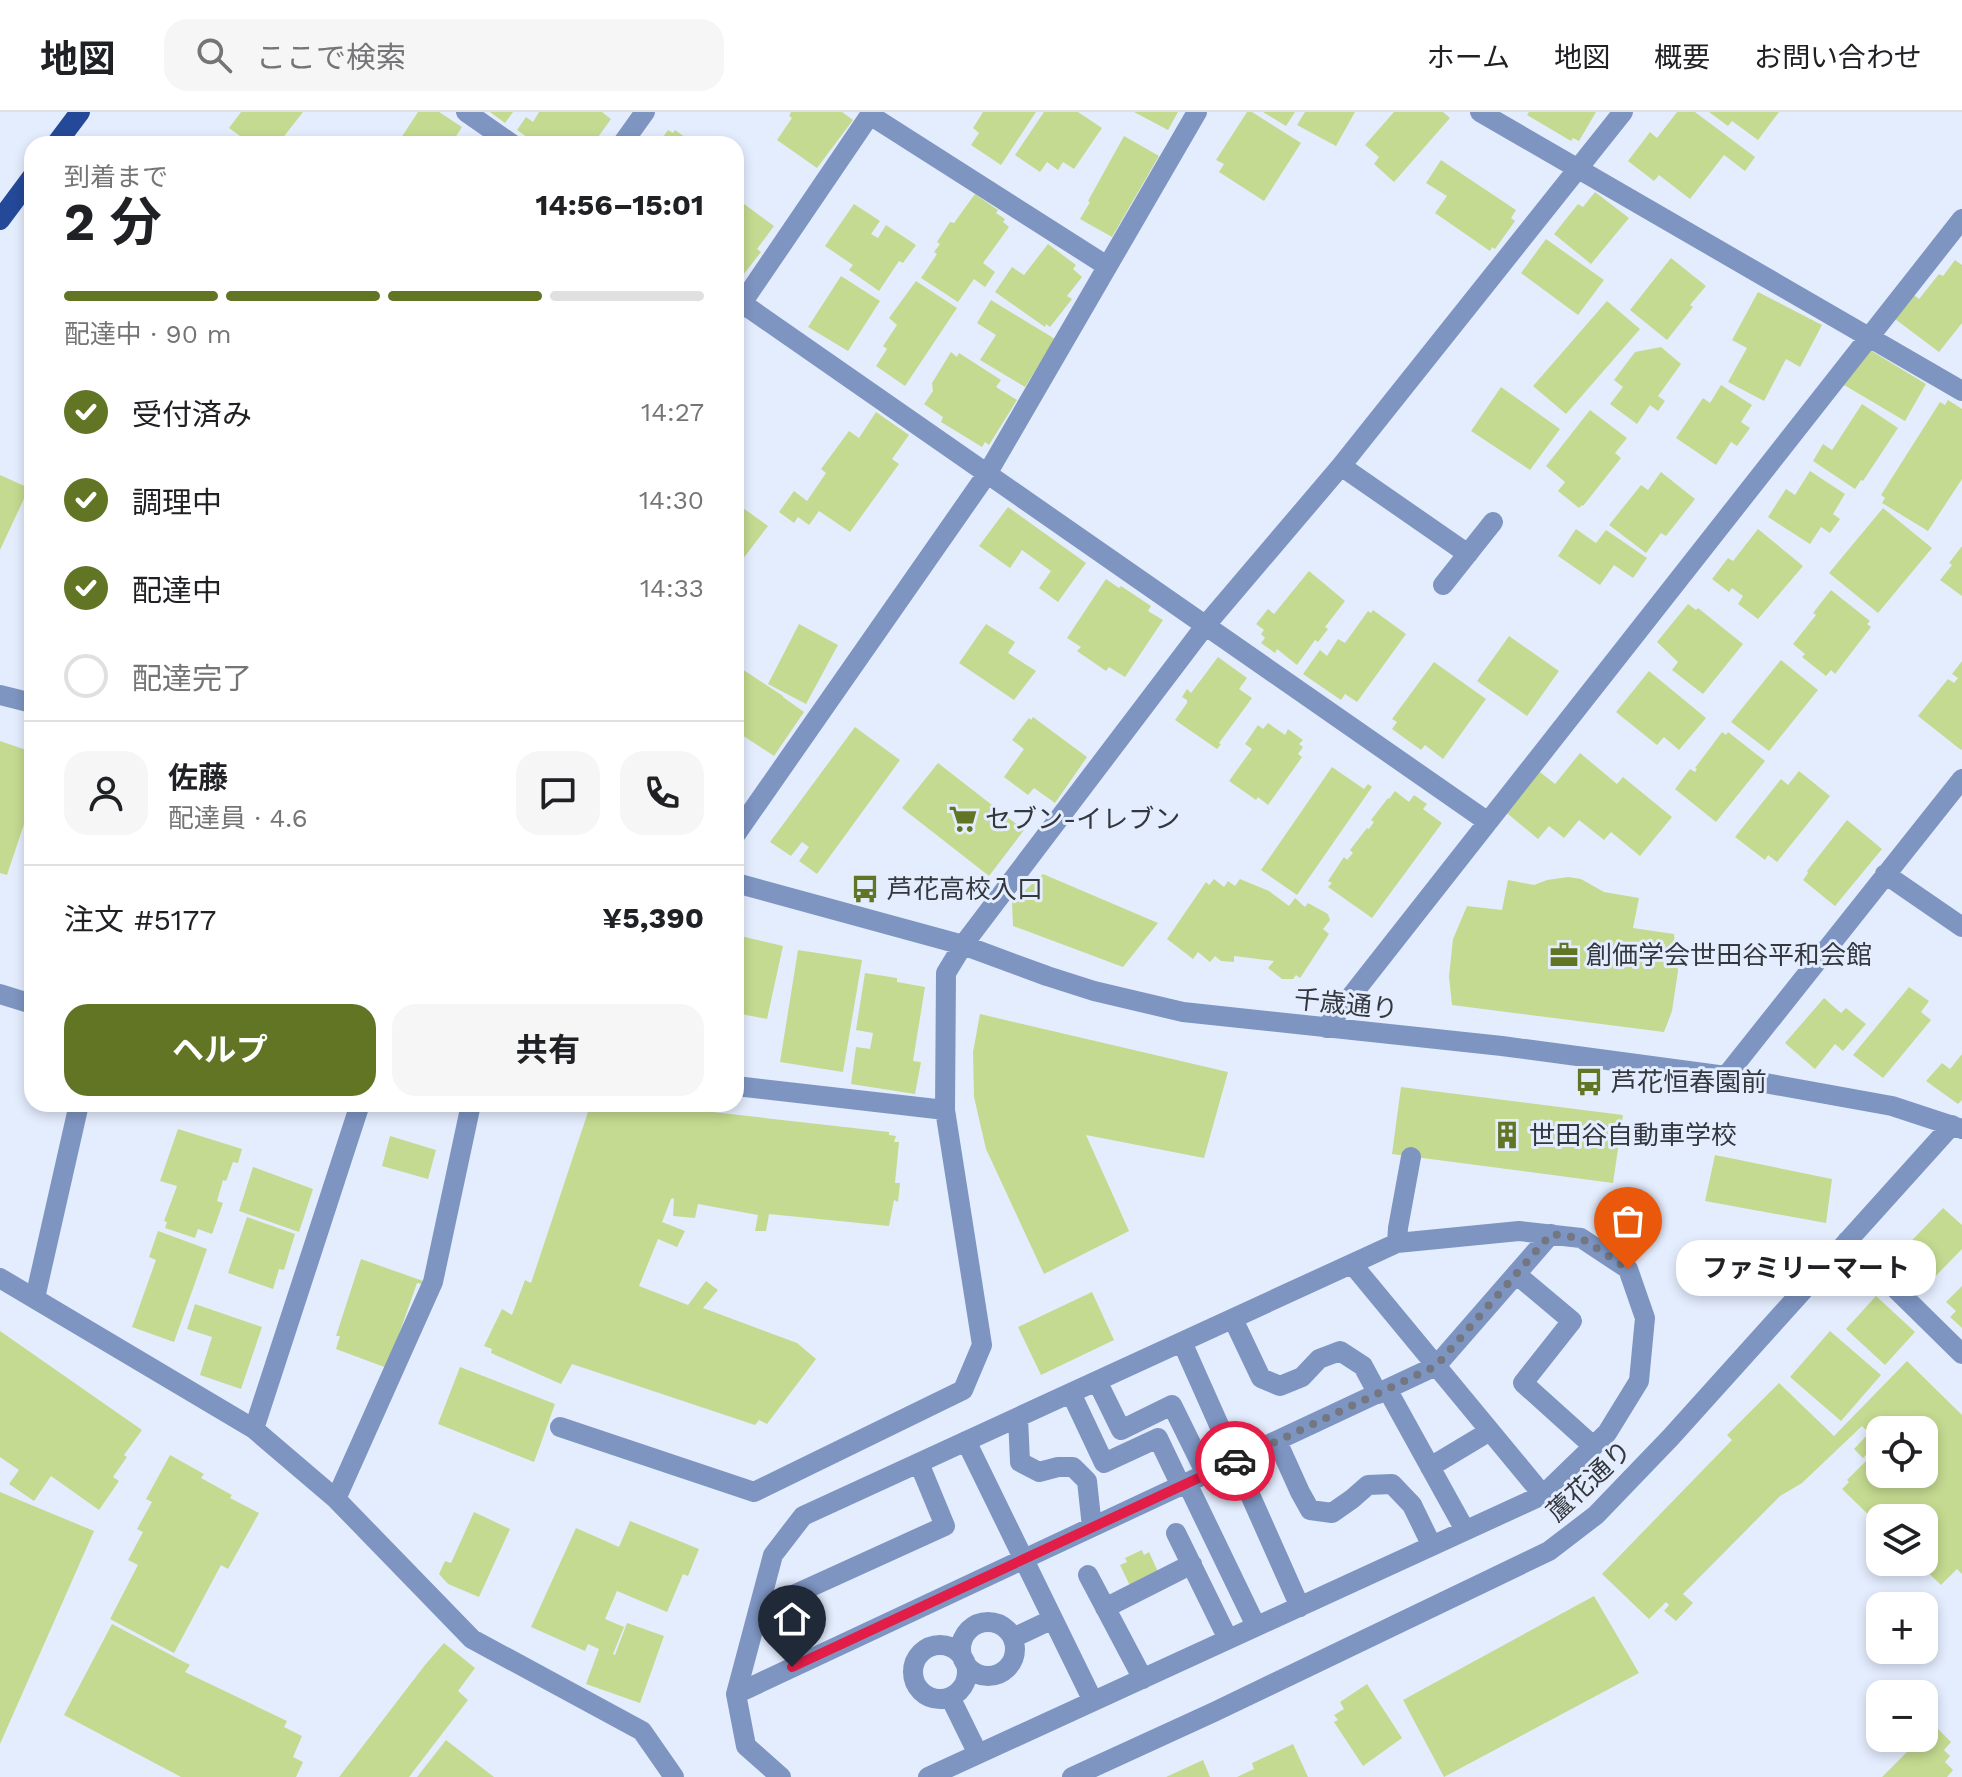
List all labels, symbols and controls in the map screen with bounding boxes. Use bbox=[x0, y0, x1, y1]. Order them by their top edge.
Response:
search box bbox=[164, 19, 724, 91]
icon: search bbox=[192, 33, 236, 77]
text: 地図 bbox=[40, 37, 116, 81]
text: ここで検索 bbox=[256, 40, 406, 75]
text: ホーム bbox=[1427, 41, 1510, 74]
text: 地図 bbox=[1554, 41, 1610, 74]
text: 概要 bbox=[1654, 41, 1710, 74]
text: お問い合わせ bbox=[1754, 41, 1922, 74]
text: 到着まで bbox=[64, 162, 168, 192]
text: 14:56–15:01 bbox=[535, 187, 704, 222]
text: 2 分 bbox=[64, 192, 162, 253]
text: 配達中 · 90 m bbox=[64, 319, 231, 349]
icon: check bbox=[64, 390, 108, 434]
text: 受付済み bbox=[132, 397, 252, 432]
text: 14:27 bbox=[641, 397, 704, 427]
icon: check bbox=[64, 478, 108, 522]
text: 調理中 bbox=[132, 485, 222, 520]
text: 14:30 bbox=[639, 485, 704, 515]
icon: check bbox=[64, 566, 108, 610]
text: 配達中 bbox=[132, 573, 222, 608]
text: 14:33 bbox=[640, 573, 704, 603]
text: 配達完了 bbox=[132, 661, 252, 696]
button: person bbox=[64, 751, 148, 835]
button: chat bbox=[516, 751, 600, 835]
button: phone bbox=[620, 751, 704, 835]
text: 佐藤 bbox=[168, 760, 228, 795]
text: 配達員 · 4.6 bbox=[168, 803, 308, 833]
supermarket icon: セブン-イレブン bbox=[948, 804, 978, 834]
place label: セブン-イレブン bbox=[985, 804, 1180, 834]
bus stop icon: 芦花高校入口 bbox=[850, 874, 880, 904]
place label: 芦花高校入口 bbox=[887, 874, 1043, 904]
text: ¥5,390 bbox=[602, 900, 704, 935]
text: 注文 #5177 bbox=[64, 902, 216, 937]
office icon: 創価学会世田谷平和会館 bbox=[1549, 940, 1579, 970]
place label: 創価学会世田谷平和会館 bbox=[1586, 940, 1872, 970]
street label: 千歳通り bbox=[1293, 984, 1399, 1024]
button: ヘルプ bbox=[64, 1004, 376, 1096]
button: 共有 bbox=[392, 1004, 704, 1096]
bus stop icon: 芦花恒春園前 bbox=[1574, 1067, 1604, 1097]
place label: 芦花恒春園前 bbox=[1611, 1067, 1767, 1097]
building icon: 世田谷自動車学校 bbox=[1492, 1120, 1522, 1150]
place label: 世田谷自動車学校 bbox=[1529, 1120, 1737, 1150]
pin bbox=[1594, 1187, 1662, 1269]
icon: bag bbox=[1606, 1199, 1650, 1243]
callout: ファミリーマート bbox=[1676, 1241, 1936, 1297]
text: ファミリーマート bbox=[1702, 1253, 1910, 1283]
map controls bbox=[1866, 1416, 1938, 1752]
button: locate bbox=[1866, 1416, 1938, 1488]
courier bbox=[1195, 1421, 1275, 1501]
street label: 蘆花通り bbox=[1541, 1435, 1637, 1527]
icon: car bbox=[1213, 1439, 1257, 1483]
button: layers bbox=[1866, 1504, 1938, 1576]
pin bbox=[758, 1585, 826, 1667]
button: + bbox=[1866, 1592, 1938, 1664]
icon: home bbox=[770, 1597, 814, 1641]
button: − bbox=[1866, 1680, 1938, 1752]

